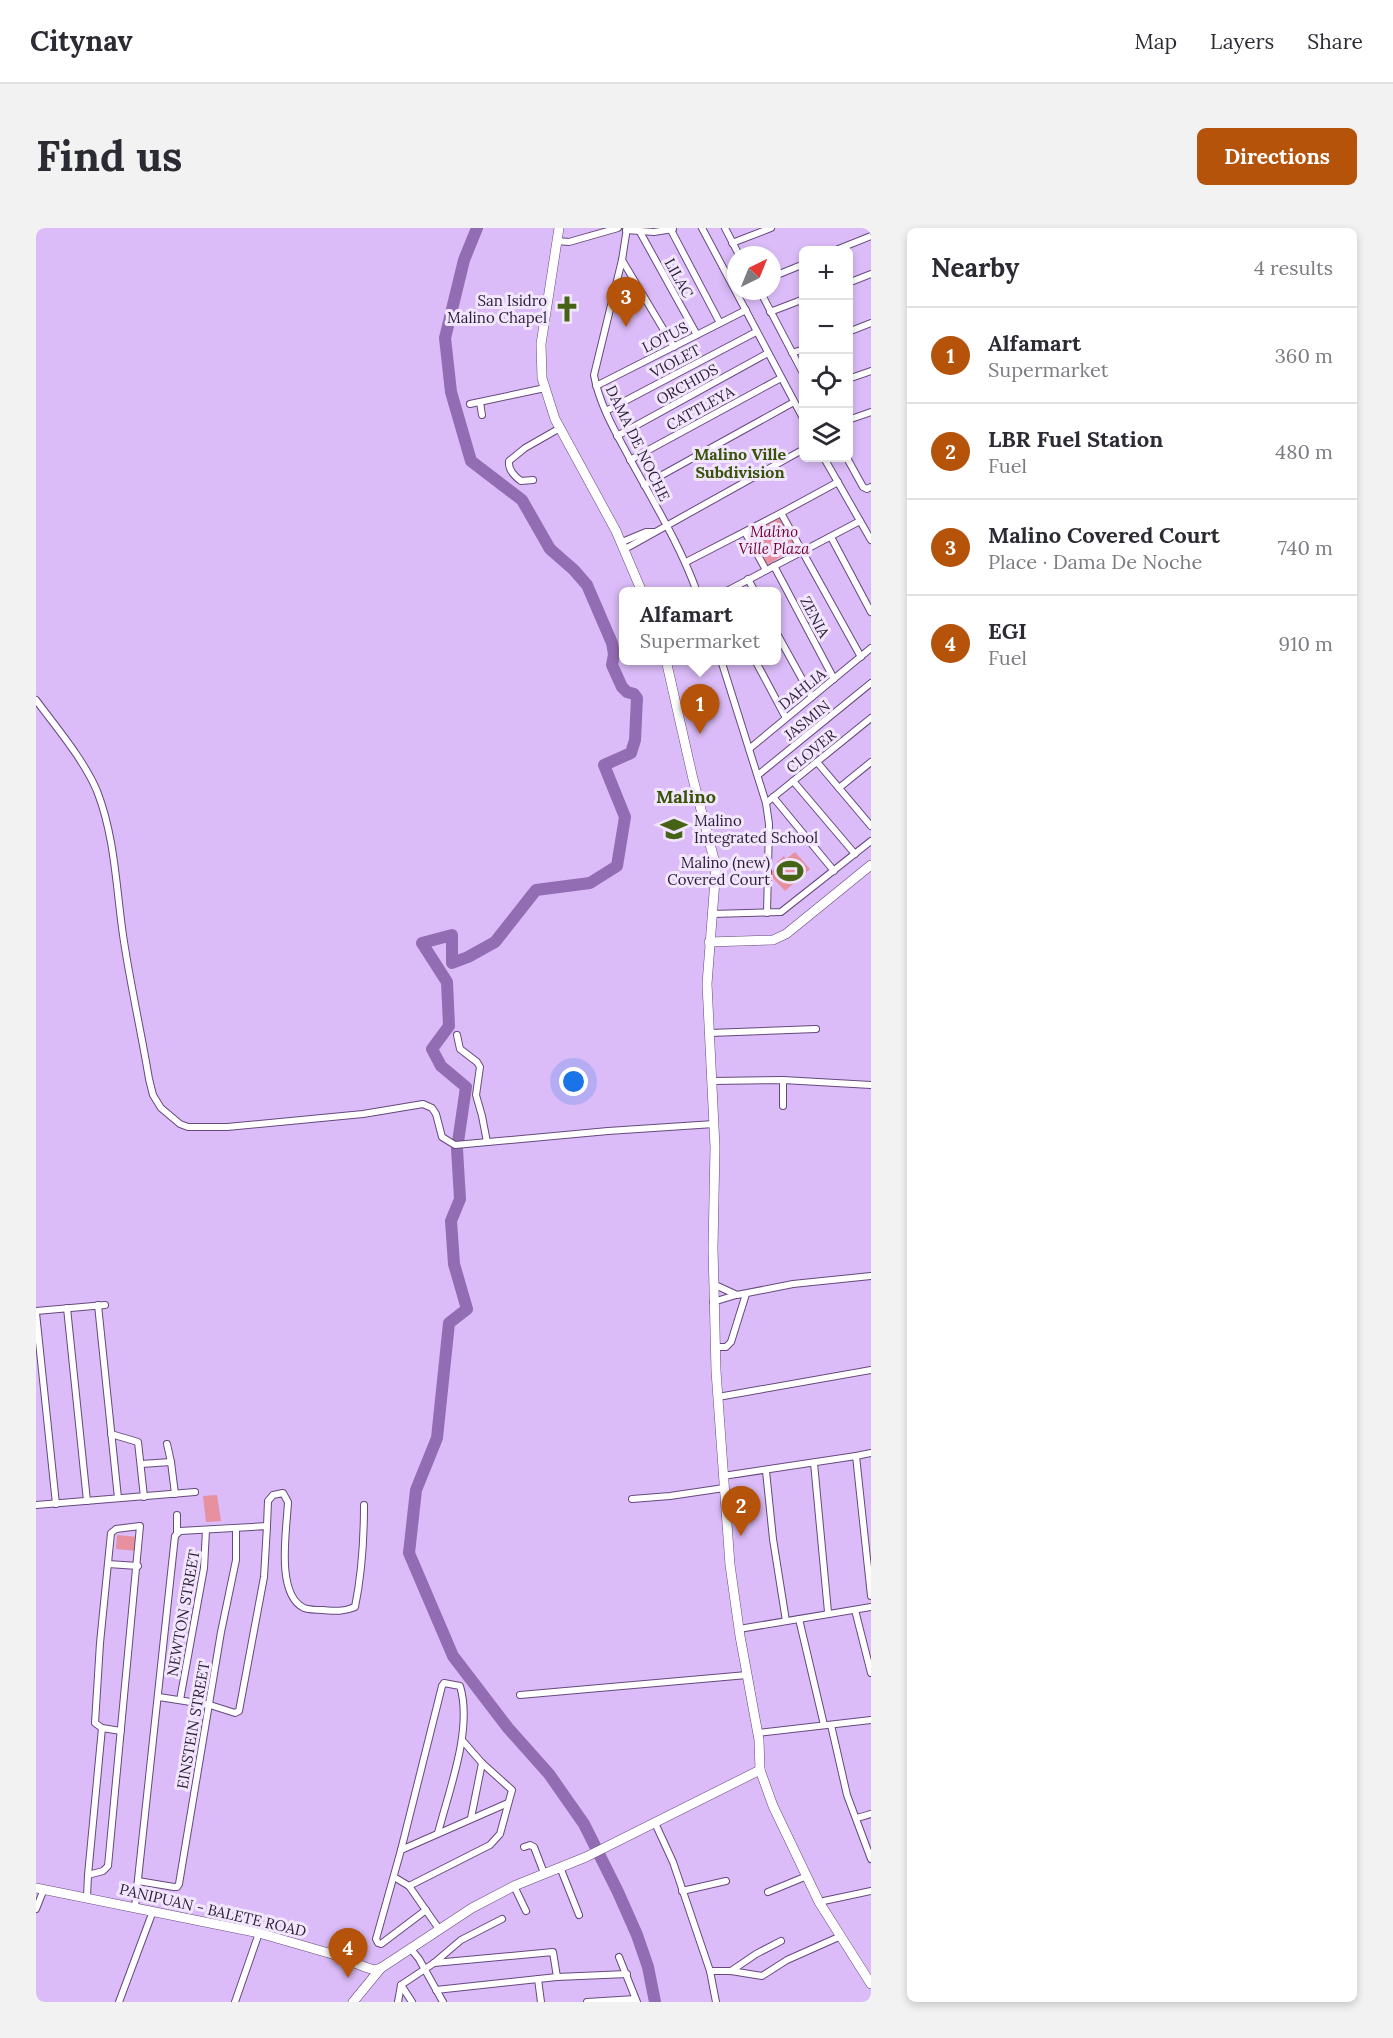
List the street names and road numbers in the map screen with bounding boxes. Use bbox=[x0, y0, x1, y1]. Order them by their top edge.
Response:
street label: LILAC bbox=[660, 255, 698, 302]
street label: LOTUS bbox=[639, 317, 691, 357]
street label: VIOLET bbox=[646, 340, 704, 383]
street label: ORCHIDS bbox=[653, 359, 721, 409]
street label: CATTLEYA bbox=[663, 381, 738, 434]
street label: DAMA DE NOCHE bbox=[602, 382, 674, 504]
street label: ZENIA bbox=[796, 593, 834, 642]
street label: DAHLIA bbox=[775, 664, 830, 714]
street label: JASMIN bbox=[780, 696, 834, 745]
street label: CLOVER bbox=[782, 725, 840, 777]
street label: NEWTON STREET bbox=[162, 1548, 204, 1678]
street label: EINSTEIN STREET bbox=[172, 1659, 214, 1790]
street label: PANIPUAN - BALETE ROAD bbox=[118, 1879, 308, 1941]

